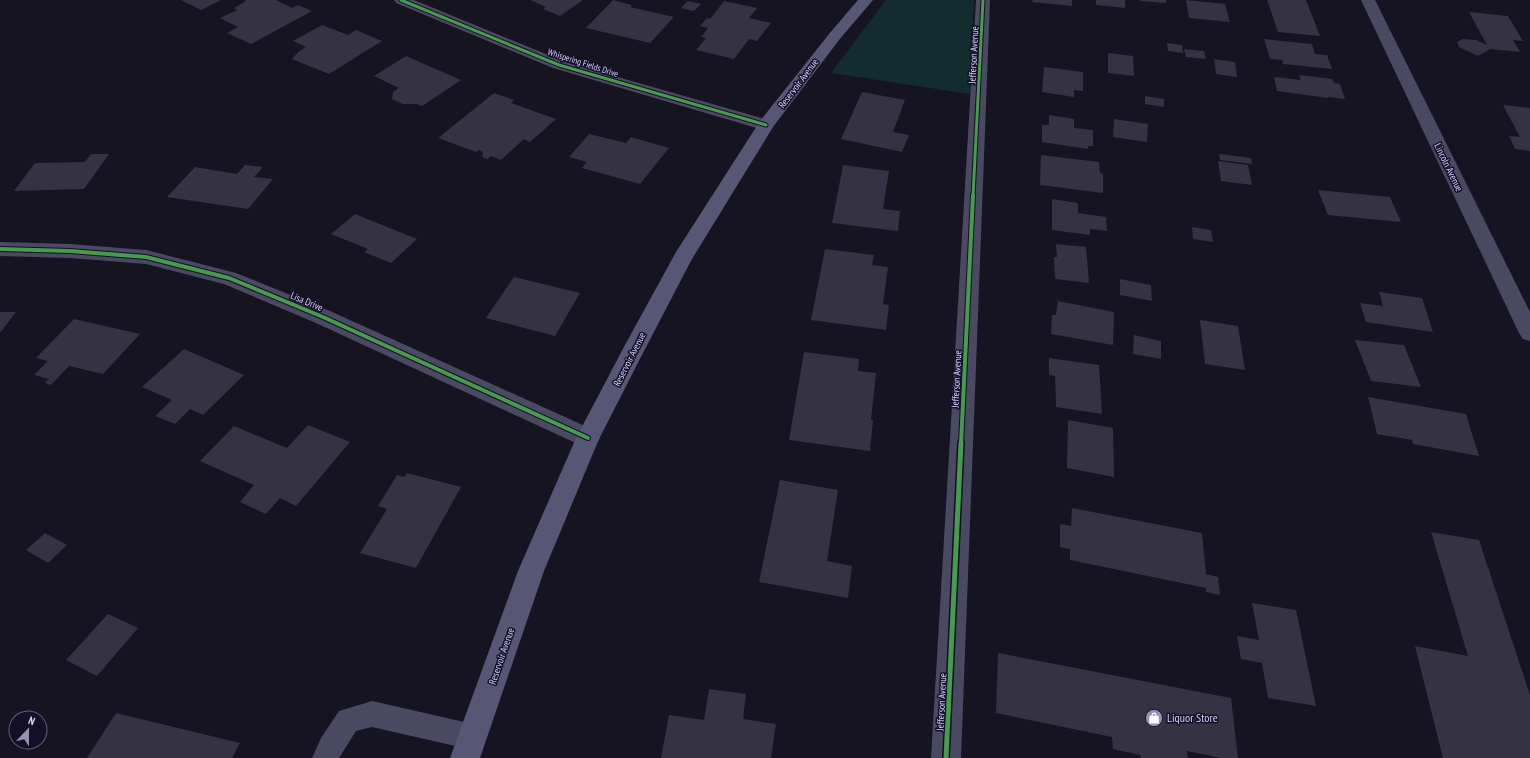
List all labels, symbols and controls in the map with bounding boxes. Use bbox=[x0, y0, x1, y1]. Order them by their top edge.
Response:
street label: Jefferson Avenue bbox=[965, 26, 982, 85]
street label: Whispering Fields Drive bbox=[547, 46, 620, 79]
street label: Reservoir Avenue bbox=[775, 56, 821, 111]
street label: Lincoln Avenue bbox=[1431, 141, 1466, 194]
street label: Lisa Drive bbox=[289, 289, 325, 314]
street label: Reservoir Avenue bbox=[610, 330, 649, 388]
street label: Jefferson Avenue bbox=[948, 350, 965, 409]
street label: Reservoir Avenue bbox=[486, 626, 517, 686]
street label: Jefferson Avenue bbox=[933, 673, 950, 732]
shop icon: Liquor Store bbox=[1144, 708, 1164, 728]
north arrow bbox=[8, 710, 48, 750]
place label: Liquor Store bbox=[1167, 710, 1218, 725]
text: N bbox=[26, 713, 37, 728]

